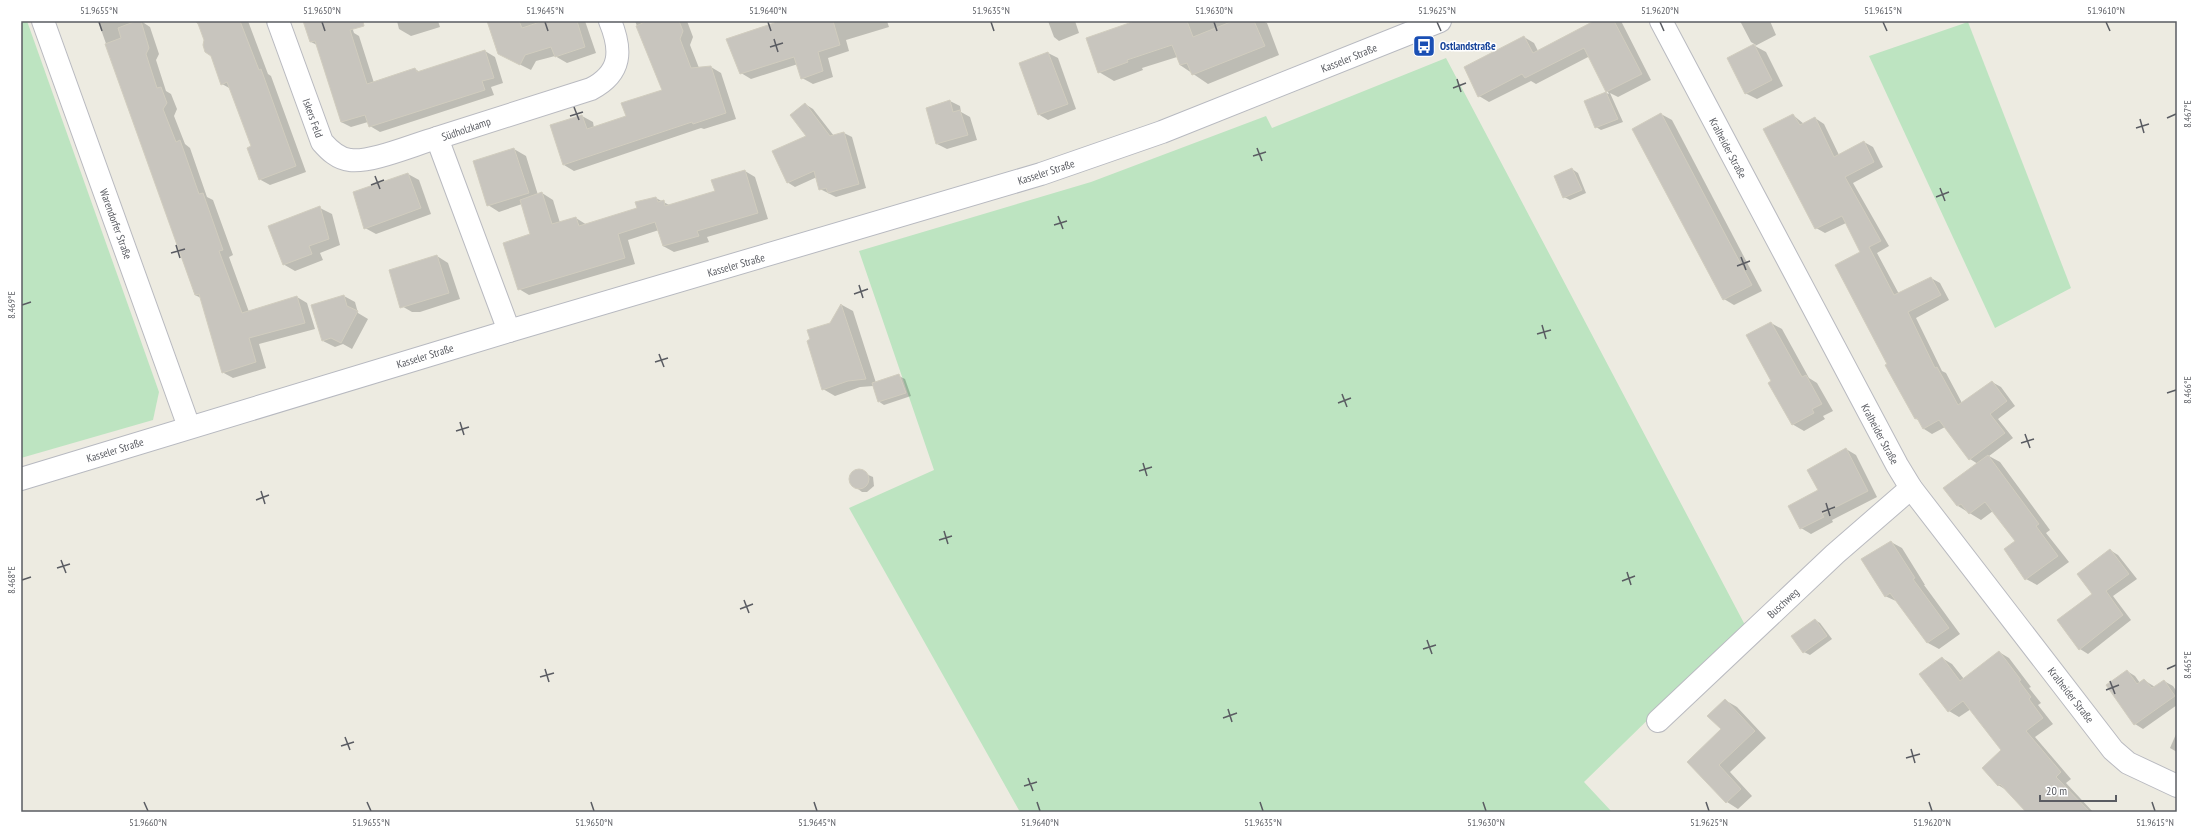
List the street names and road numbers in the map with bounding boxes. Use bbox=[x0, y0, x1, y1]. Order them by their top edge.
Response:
street label: Kasseler Straße bbox=[1319, 40, 1379, 76]
street label: Iskers Feld bbox=[300, 97, 327, 140]
street label: Südholzkamp bbox=[440, 114, 493, 144]
street label: Kralheider Straße bbox=[1706, 115, 1750, 181]
street label: Kasseler Straße bbox=[1016, 156, 1077, 188]
street label: Warendorfer Straße bbox=[97, 187, 135, 262]
street label: Kasseler Straße bbox=[706, 250, 767, 280]
street label: Kasseler Straße bbox=[395, 341, 456, 371]
street label: Kralheider Straße bbox=[1858, 401, 1902, 467]
street label: Kasseler Straße bbox=[85, 435, 146, 465]
street label: Buschweg bbox=[1764, 585, 1802, 621]
street label: Kralheider Straße bbox=[2045, 664, 2097, 726]

